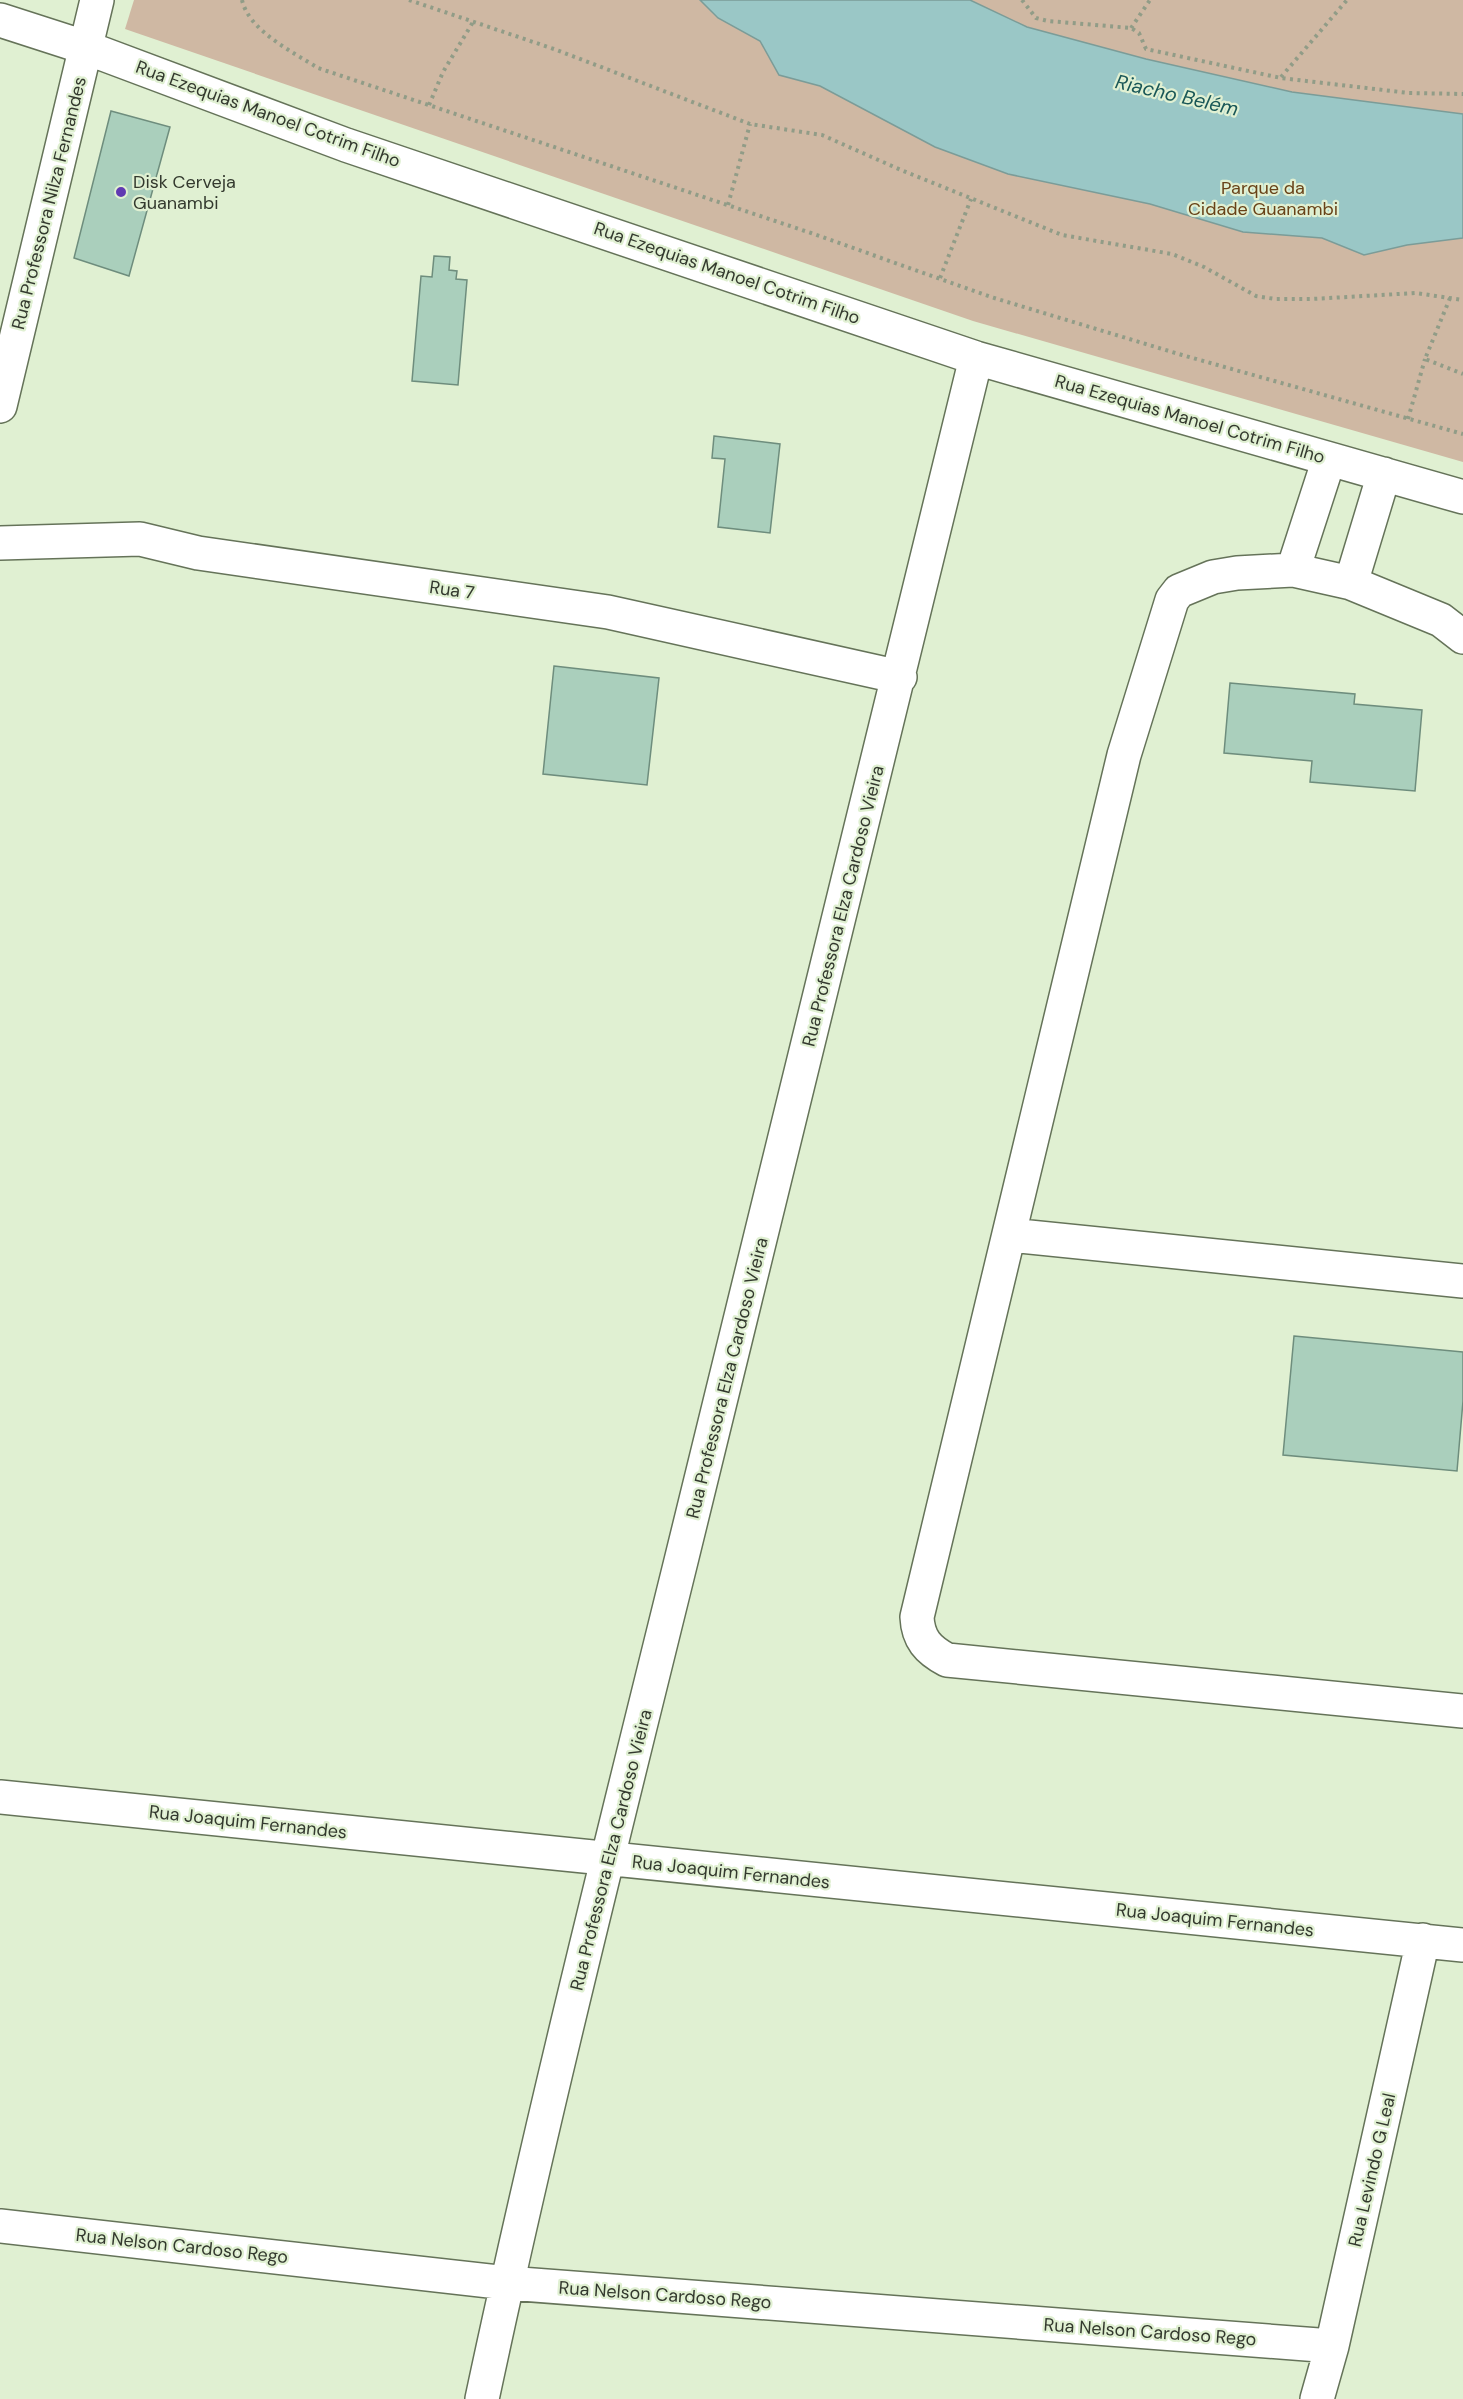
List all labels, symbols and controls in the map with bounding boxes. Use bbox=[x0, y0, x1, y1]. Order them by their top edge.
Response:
street label: Rua Ezequias Manoel Cotrim Filho bbox=[132, 55, 404, 173]
water label: Riacho Belém bbox=[1113, 68, 1241, 122]
street label: Rua Professora Nilza Fernandes bbox=[6, 74, 92, 332]
place label: Disk Cerveja Guanambi bbox=[133, 170, 236, 215]
park label: Parque da Cidade Guanambi bbox=[1188, 176, 1338, 221]
marker: Disk Cerveja Guanambi bbox=[114, 185, 128, 199]
street label: Rua Ezequias Manoel Cotrim Filho bbox=[591, 216, 863, 330]
street label: Rua Ezequias Manoel Cotrim Filho bbox=[1052, 369, 1328, 469]
street label: Rua 7 bbox=[428, 575, 476, 605]
street label: Rua Professora Elza Cardoso Vieira bbox=[796, 763, 890, 1049]
street label: Rua Professora Elza Cardoso Vieira bbox=[680, 1235, 774, 1521]
street label: Rua Professora Elza Cardoso Vieira bbox=[564, 1707, 658, 1993]
street label: Rua Joaquim Fernandes bbox=[148, 1800, 348, 1844]
street label: Rua Joaquim Fernandes bbox=[631, 1850, 831, 1894]
street label: Rua Joaquim Fernandes bbox=[1115, 1898, 1315, 1942]
street label: Rua Levindo G Leal bbox=[1343, 2091, 1401, 2249]
street label: Rua Nelson Cardoso Rego bbox=[75, 2223, 289, 2269]
street label: Rua Nelson Cardoso Rego bbox=[558, 2276, 772, 2314]
street label: Rua Nelson Cardoso Rego bbox=[1043, 2313, 1257, 2351]

